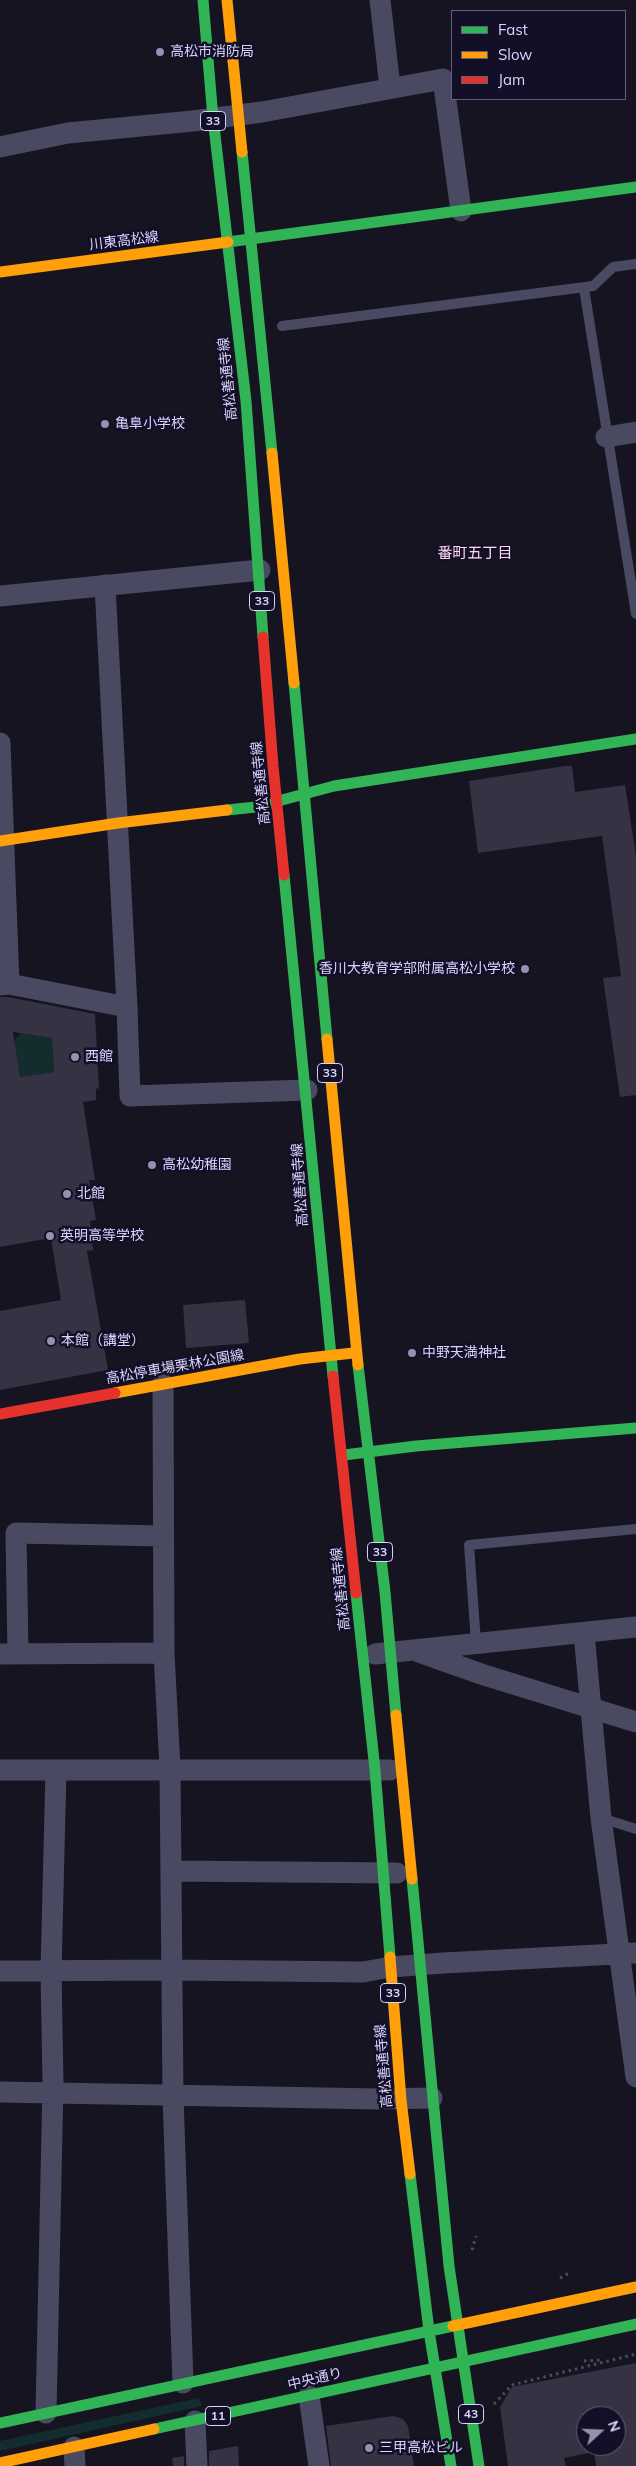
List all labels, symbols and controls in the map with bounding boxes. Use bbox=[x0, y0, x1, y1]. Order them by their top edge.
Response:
legend bbox=[451, 10, 626, 100]
text: Fast bbox=[498, 20, 528, 39]
place label: 高松市消防局 bbox=[170, 44, 254, 60]
text: Slow bbox=[498, 45, 532, 64]
marker: 高松市消防局 bbox=[154, 46, 166, 58]
text: Jam bbox=[498, 70, 525, 89]
road number: 33 bbox=[200, 112, 226, 130]
street label: 川東高松線 bbox=[88, 228, 160, 254]
street label: 高松善通寺線 bbox=[215, 336, 241, 422]
place label: 亀阜小学校 bbox=[115, 416, 185, 432]
marker: 亀阜小学校 bbox=[99, 418, 111, 430]
district label: 番町五丁目 bbox=[438, 544, 512, 562]
road number: 33 bbox=[250, 592, 274, 610]
street label: 高松善通寺線 bbox=[248, 740, 274, 826]
place label: 香川大教育学部附属高松小学校 bbox=[319, 961, 515, 977]
marker: 香川大教育学部附属高松小学校 bbox=[519, 963, 531, 975]
place label: 西館 bbox=[85, 1049, 113, 1065]
marker: 西館 bbox=[69, 1051, 81, 1063]
road number: 33 bbox=[318, 1064, 342, 1082]
street label: 高松善通寺線 bbox=[289, 1143, 311, 1227]
place label: 高松幼稚園 bbox=[162, 1157, 232, 1173]
marker: 高松幼稚園 bbox=[146, 1159, 158, 1171]
place label: 北館 bbox=[77, 1186, 105, 1202]
marker: 北館 bbox=[61, 1188, 73, 1200]
place label: 英明高等学校 bbox=[60, 1228, 144, 1244]
marker: 英明高等学校 bbox=[44, 1230, 56, 1242]
place label: 本館（講堂） bbox=[61, 1333, 145, 1349]
marker: 本館（講堂） bbox=[45, 1335, 57, 1347]
place label: 中野天満神社 bbox=[422, 1345, 506, 1361]
street label: 高松停車場栗林公園線 bbox=[105, 1347, 245, 1387]
marker: 中野天満神社 bbox=[406, 1347, 418, 1359]
road number: 33 bbox=[368, 1542, 392, 1561]
street label: 高松善通寺線 bbox=[328, 1546, 354, 1632]
road number: 33 bbox=[380, 1984, 406, 2002]
street label: 高松善通寺線 bbox=[372, 2023, 396, 2109]
street label: 中央通り bbox=[286, 2365, 344, 2393]
road number: 43 bbox=[458, 2404, 484, 2424]
road number: 11 bbox=[206, 2406, 230, 2426]
north arrow bbox=[576, 2406, 626, 2456]
text: N bbox=[604, 2418, 624, 2434]
place label: 三甲高松ビル bbox=[379, 2440, 463, 2456]
marker: 三甲高松ビル bbox=[363, 2442, 375, 2454]

